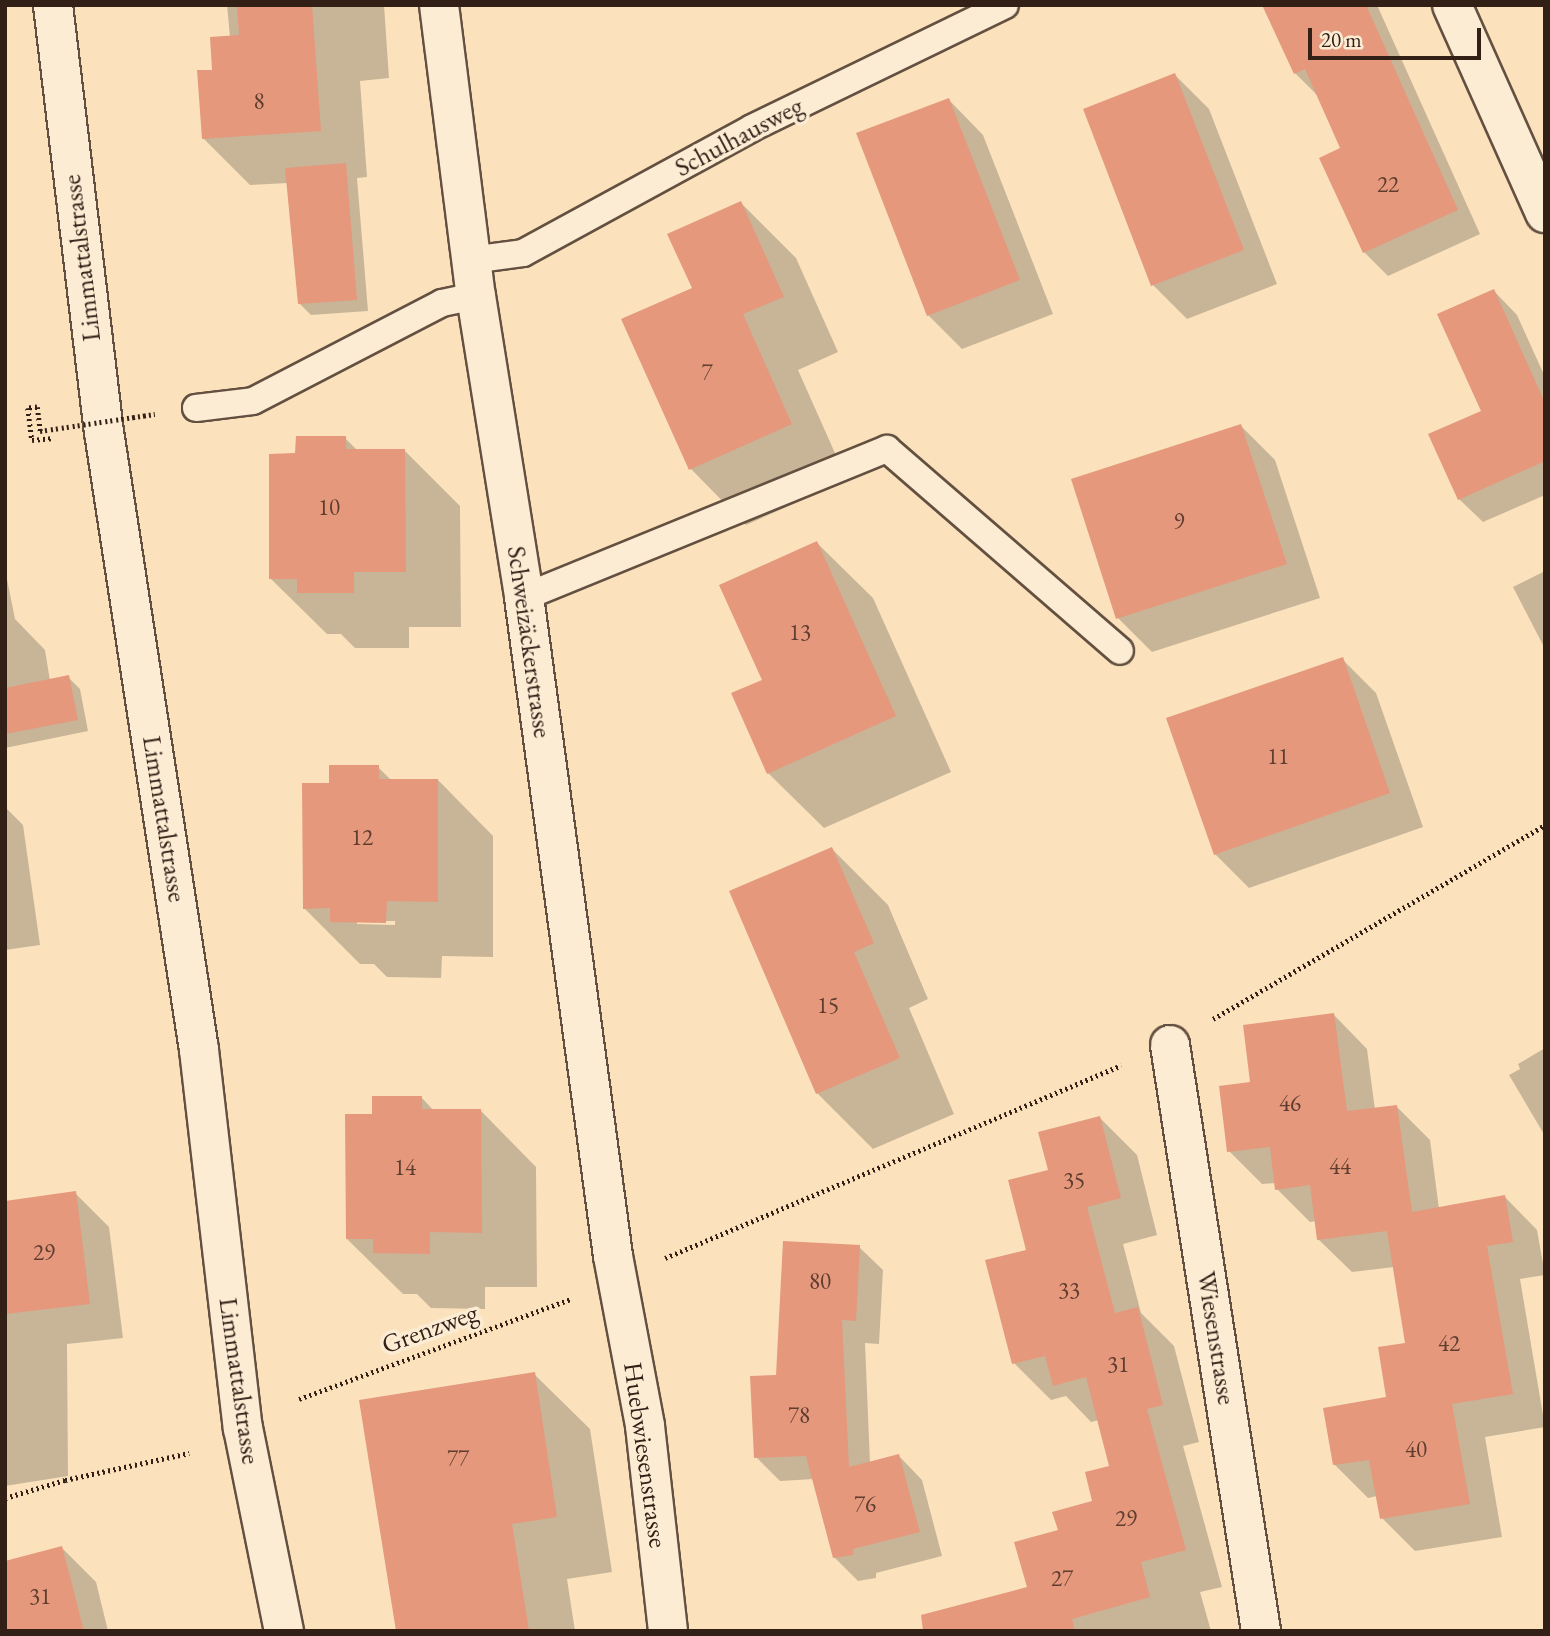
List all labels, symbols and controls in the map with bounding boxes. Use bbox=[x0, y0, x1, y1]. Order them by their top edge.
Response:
scale bar bbox=[1312, 14, 1485, 58]
text: 20 m bbox=[1321, 26, 1362, 53]
house number: 8 bbox=[253, 87, 265, 115]
street label: Schulhausweg bbox=[670, 90, 808, 184]
house number: 22 bbox=[1377, 170, 1399, 198]
street label: Limmattalstrasse bbox=[56, 173, 108, 343]
house number: 7 bbox=[701, 358, 713, 386]
house number: 10 bbox=[318, 493, 340, 521]
house number: 9 bbox=[1173, 507, 1185, 535]
street label: Schweizäckerstrasse bbox=[500, 544, 558, 740]
house number: 13 bbox=[789, 618, 811, 646]
street label: Limmattalstrasse bbox=[135, 734, 193, 904]
house number: 11 bbox=[1267, 742, 1289, 770]
house number: 12 bbox=[351, 823, 373, 851]
house number: 15 bbox=[817, 991, 839, 1019]
house number: 46 bbox=[1279, 1089, 1301, 1117]
house number: 44 bbox=[1329, 1152, 1351, 1180]
house number: 14 bbox=[394, 1153, 416, 1181]
house number: 35 bbox=[1063, 1166, 1085, 1194]
house number: 29 bbox=[33, 1238, 55, 1266]
house number: 80 bbox=[809, 1267, 831, 1295]
street label: Wiesenstrasse bbox=[1190, 1269, 1242, 1407]
house number: 33 bbox=[1058, 1276, 1080, 1304]
street label: Limmattalstrasse bbox=[212, 1296, 266, 1466]
street label: Grenzweg bbox=[378, 1297, 482, 1361]
house number: 42 bbox=[1438, 1329, 1460, 1357]
house number: 31 bbox=[1107, 1350, 1129, 1378]
street label: Huebwiesenstrasse bbox=[617, 1360, 673, 1550]
house number: 78 bbox=[788, 1401, 810, 1429]
house number: 40 bbox=[1405, 1435, 1427, 1463]
house number: 77 bbox=[447, 1444, 469, 1472]
house number: 76 bbox=[854, 1490, 876, 1518]
house number: 29 bbox=[1115, 1504, 1137, 1532]
house number: 27 bbox=[1051, 1564, 1073, 1592]
house number: 31 bbox=[29, 1582, 51, 1610]

